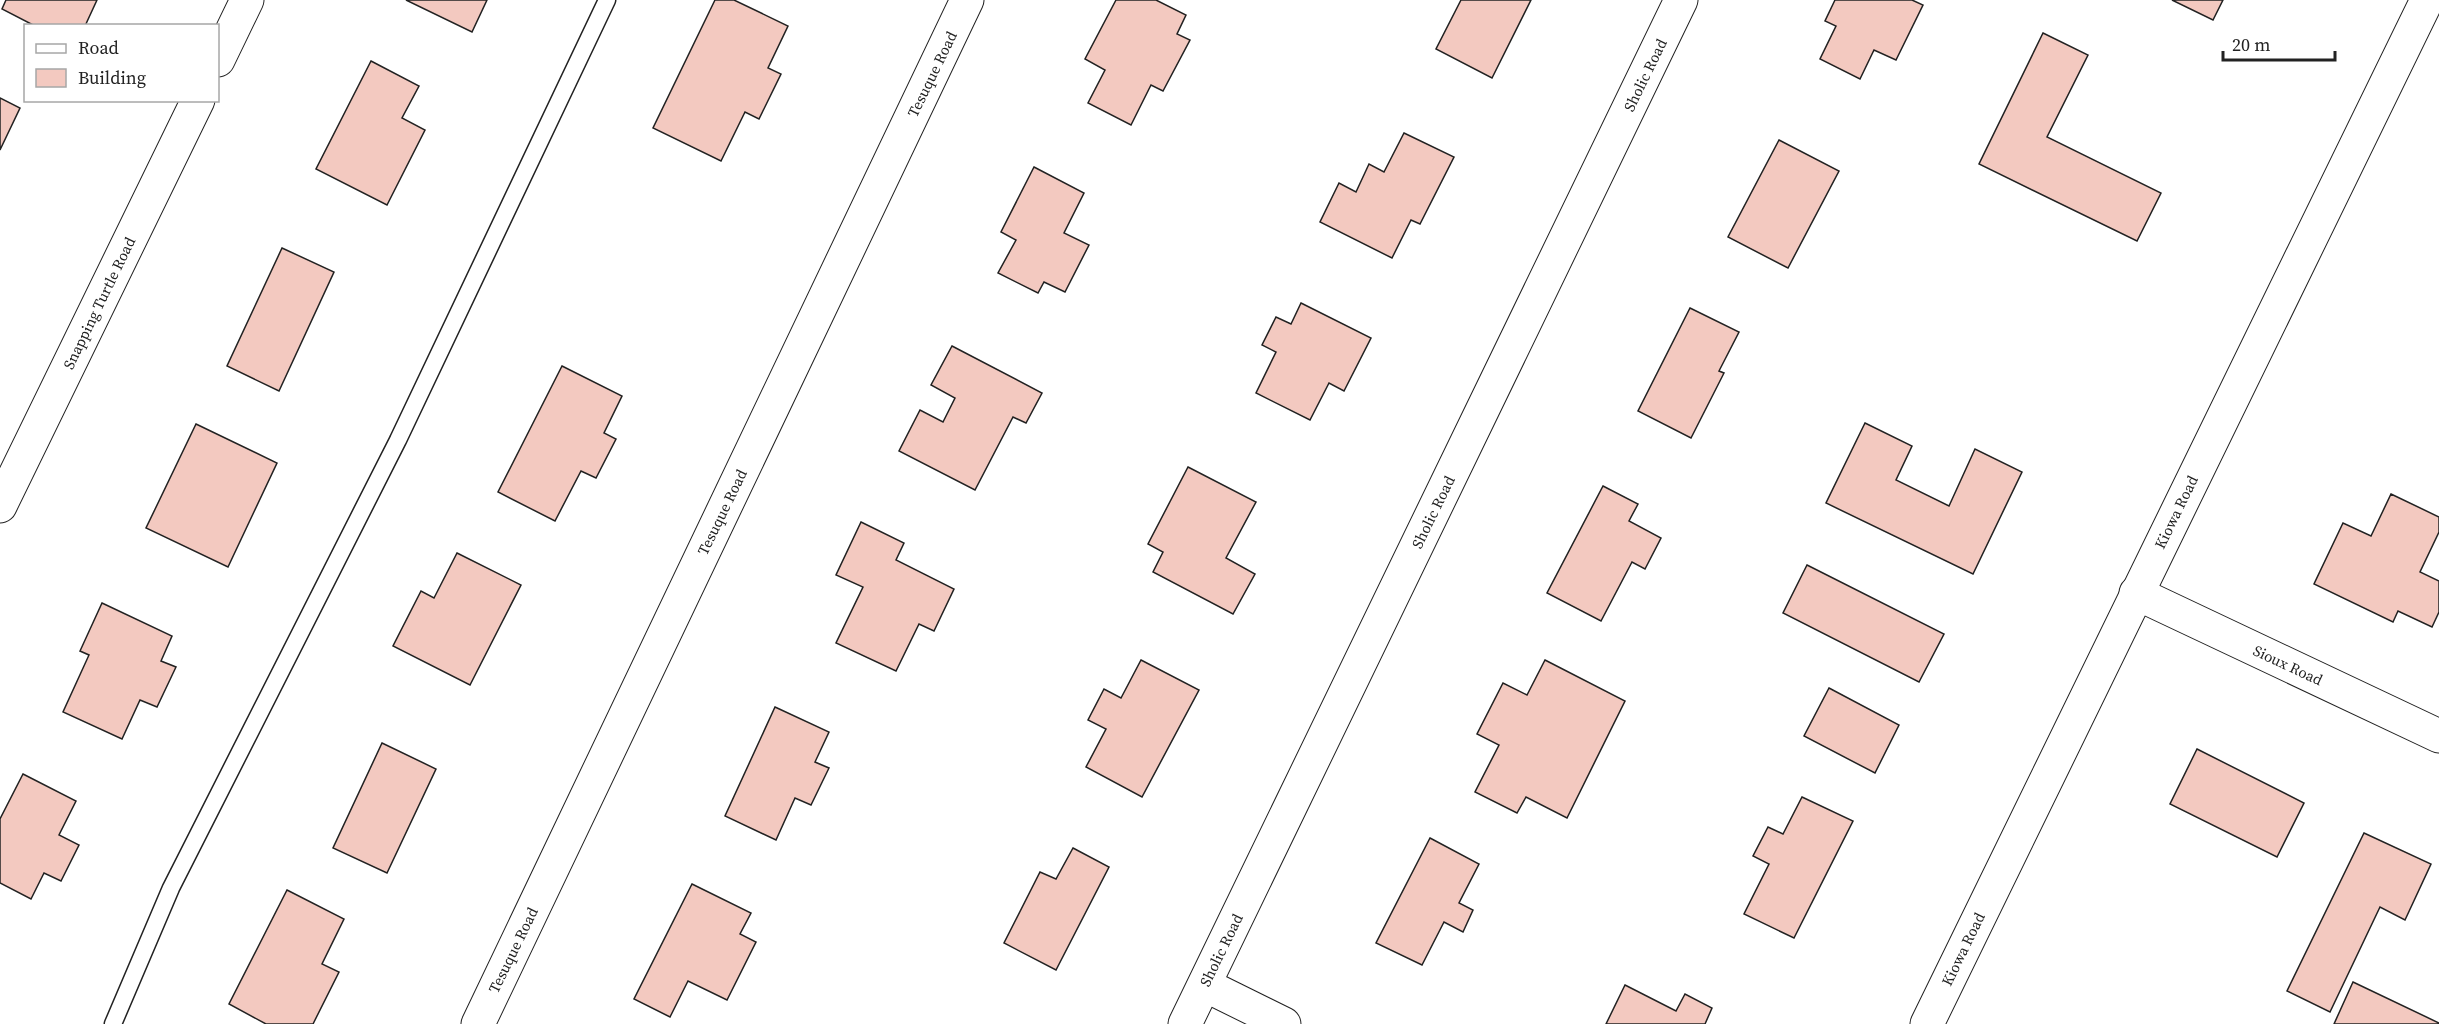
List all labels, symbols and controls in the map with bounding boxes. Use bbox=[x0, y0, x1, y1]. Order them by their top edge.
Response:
legend bbox=[24, 24, 219, 102]
scale bar bbox=[2223, 24, 2336, 62]
street label: Tesuque Road bbox=[902, 27, 962, 120]
text: 20 m bbox=[2232, 32, 2270, 57]
text: Road bbox=[78, 35, 119, 60]
street label: Sholic Road bbox=[1618, 35, 1672, 115]
text: Building bbox=[78, 65, 146, 90]
street label: Snapping Turtle Road bbox=[58, 233, 140, 373]
street label: Tesuque Road bbox=[692, 465, 752, 558]
street label: Kiowa Road bbox=[2149, 471, 2203, 552]
street label: Sholic Road bbox=[1406, 472, 1460, 552]
street label: Sioux Road bbox=[2250, 640, 2327, 690]
street label: Tesuque Road bbox=[483, 903, 543, 996]
street label: Kiowa Road bbox=[1936, 908, 1990, 989]
street label: Sholic Road bbox=[1194, 910, 1248, 990]

